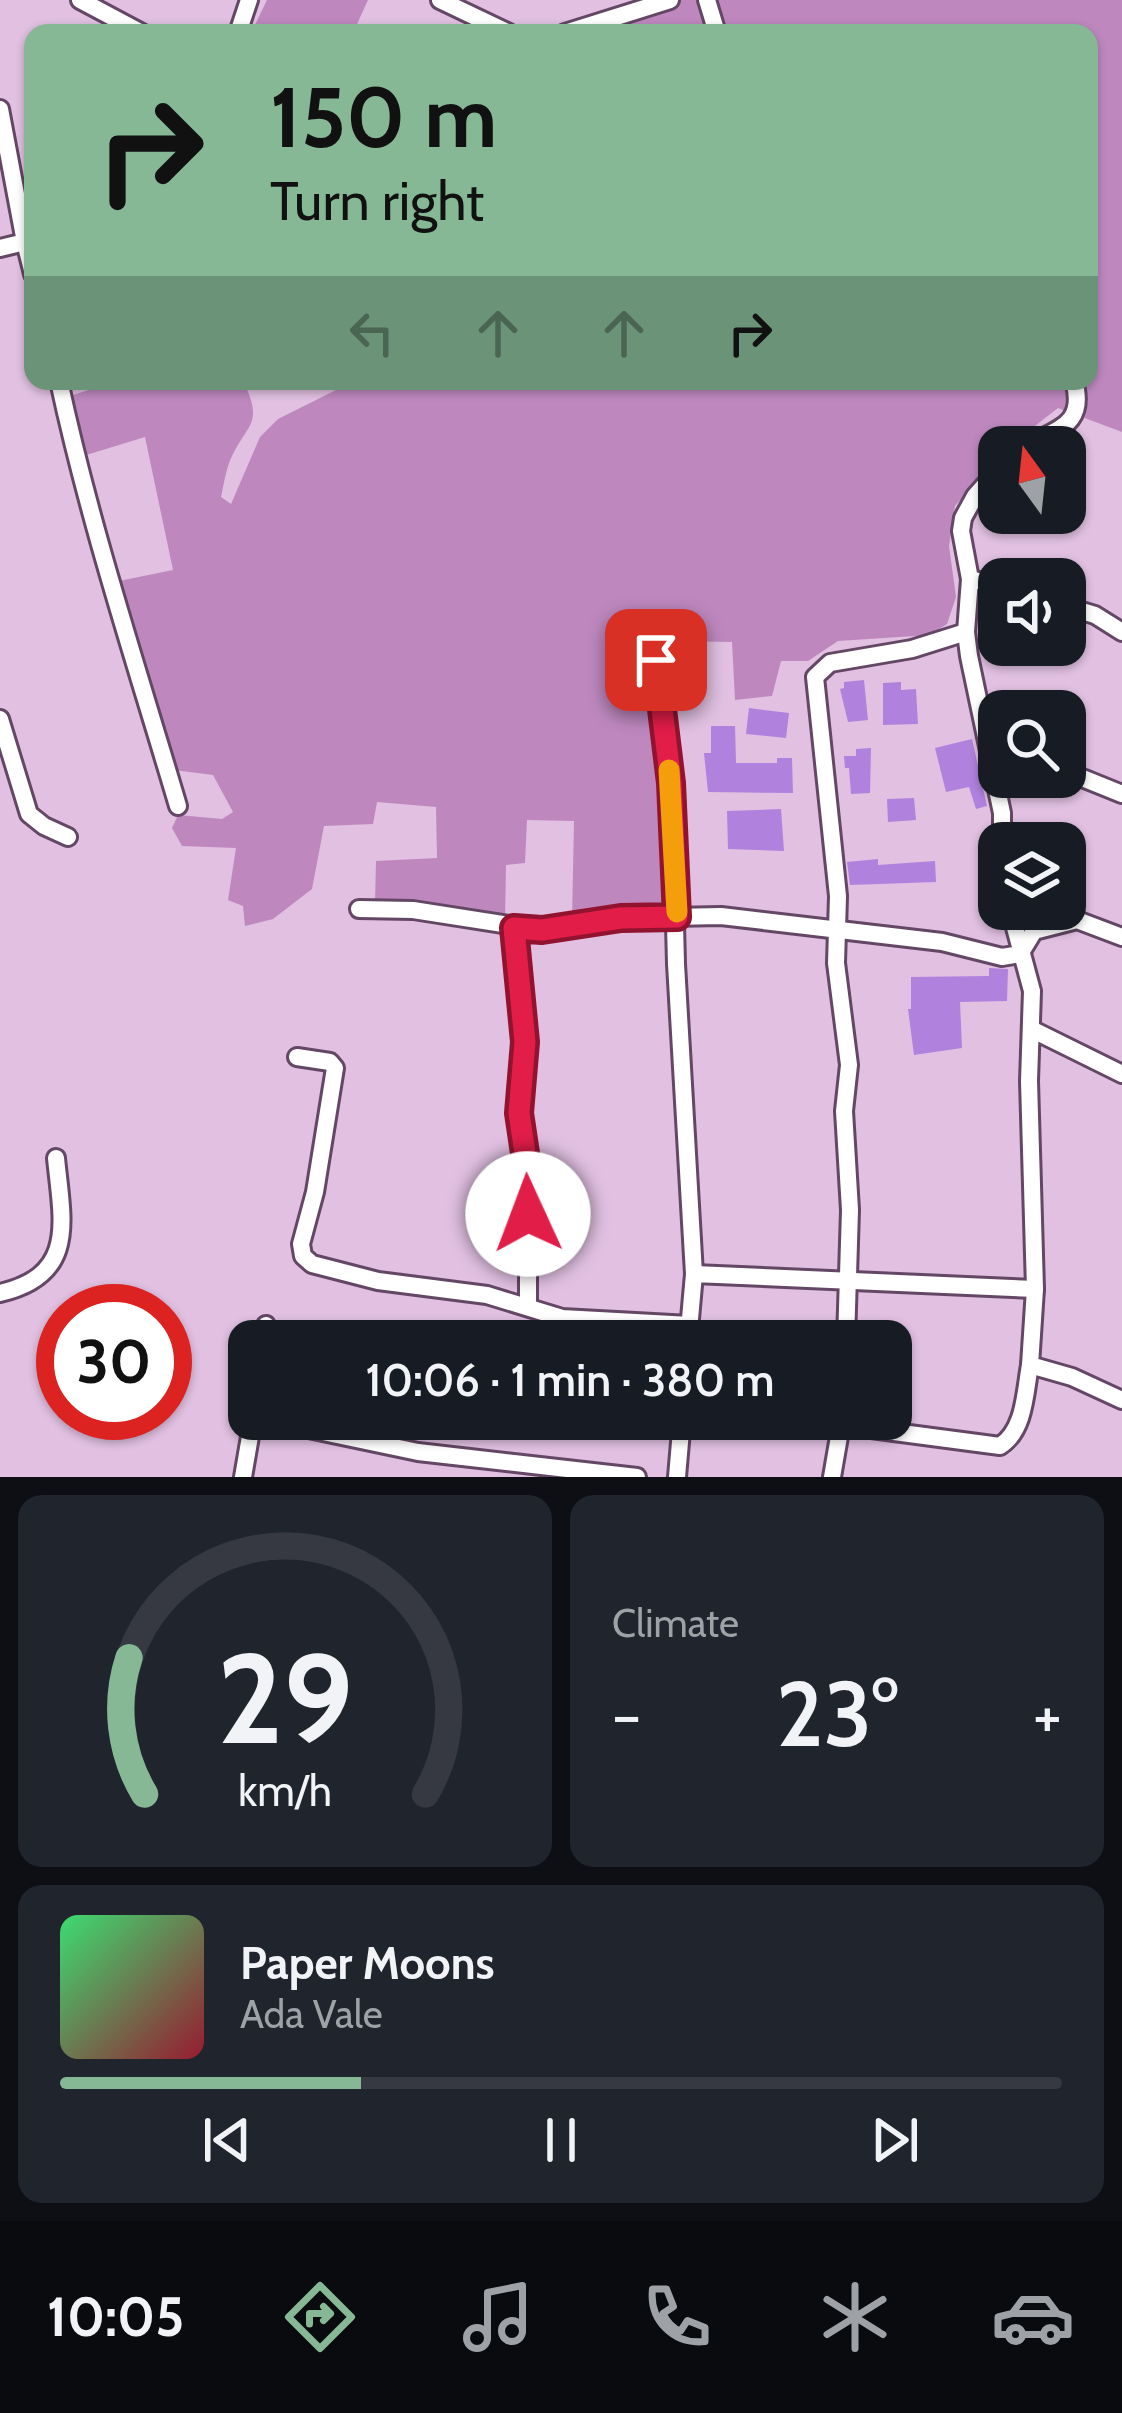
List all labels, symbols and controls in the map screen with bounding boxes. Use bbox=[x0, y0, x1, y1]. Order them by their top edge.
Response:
text: 150 m bbox=[270, 66, 497, 168]
icon: right bbox=[72, 72, 228, 228]
text: Turn right bbox=[270, 168, 484, 234]
icon: left bbox=[339, 300, 405, 366]
icon: ahead bbox=[465, 300, 531, 366]
icon: ahead bbox=[591, 300, 657, 366]
icon: right bbox=[717, 300, 783, 366]
north arrow bbox=[978, 426, 1086, 534]
map controls bbox=[978, 426, 1086, 930]
button: sound bbox=[978, 558, 1086, 666]
pin bbox=[605, 609, 707, 711]
icon: arrive bbox=[623, 627, 689, 693]
button: search bbox=[978, 690, 1086, 798]
button: layers bbox=[978, 822, 1086, 930]
position arrow bbox=[465, 1151, 591, 1277]
speed limit sign: 30 bbox=[36, 1284, 192, 1440]
text: 10:06 · 1 min · 380 m bbox=[366, 1353, 774, 1407]
text: Climate bbox=[612, 1599, 739, 1647]
text: 29 bbox=[217, 1623, 353, 1774]
text: 23° bbox=[776, 1659, 898, 1769]
text: − bbox=[612, 1674, 641, 1755]
text: + bbox=[1033, 1674, 1062, 1755]
text: km/h bbox=[238, 1765, 332, 1817]
text: Paper Moons bbox=[240, 1936, 495, 1990]
text: Ada Vale bbox=[240, 1990, 383, 2038]
icon: previous bbox=[194, 2107, 260, 2173]
icon: pause bbox=[528, 2107, 594, 2173]
icon: next bbox=[862, 2107, 928, 2173]
icon: directions bbox=[278, 2275, 362, 2359]
icon: music bbox=[456, 2275, 540, 2359]
icon: phone bbox=[635, 2275, 719, 2359]
icon: climate bbox=[813, 2275, 897, 2359]
icon: car bbox=[991, 2275, 1075, 2359]
text: 10:05 bbox=[47, 2284, 184, 2350]

